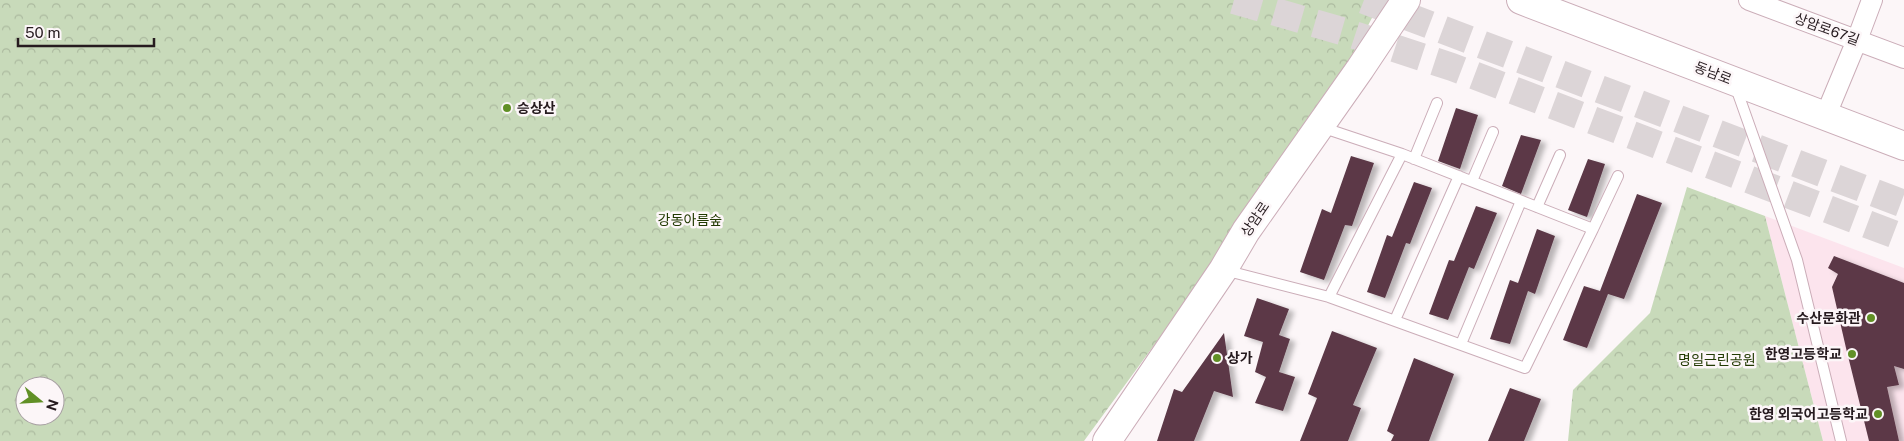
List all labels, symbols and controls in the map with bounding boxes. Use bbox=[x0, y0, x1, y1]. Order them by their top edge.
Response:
street label: 상암로67길 bbox=[1792, 10, 1862, 48]
scale bar bbox=[18, 15, 154, 47]
text: 50 m bbox=[25, 24, 60, 41]
street label: 동남로 bbox=[1692, 59, 1734, 87]
place label: 승상산 bbox=[517, 100, 556, 116]
marker: 승상산 bbox=[501, 102, 513, 114]
street label: 상암로 bbox=[1238, 198, 1273, 239]
park label: 강동아름숲 bbox=[658, 212, 722, 228]
place label: 수산문화관 bbox=[1797, 310, 1861, 326]
marker: 수산문화관 bbox=[1865, 312, 1877, 324]
place label: 한영고등학교 bbox=[1765, 346, 1842, 362]
marker: 한영고등학교 bbox=[1846, 348, 1858, 360]
place label: 상가 bbox=[1227, 350, 1253, 366]
marker: 상가 bbox=[1211, 352, 1223, 364]
park label: 명일근린공원 bbox=[1678, 352, 1756, 368]
north arrow bbox=[15, 376, 65, 426]
text: N bbox=[43, 397, 62, 413]
place label: 한영 외국어고등학교 bbox=[1749, 406, 1868, 422]
marker: 한영 외국어고등학교 bbox=[1872, 408, 1884, 420]

